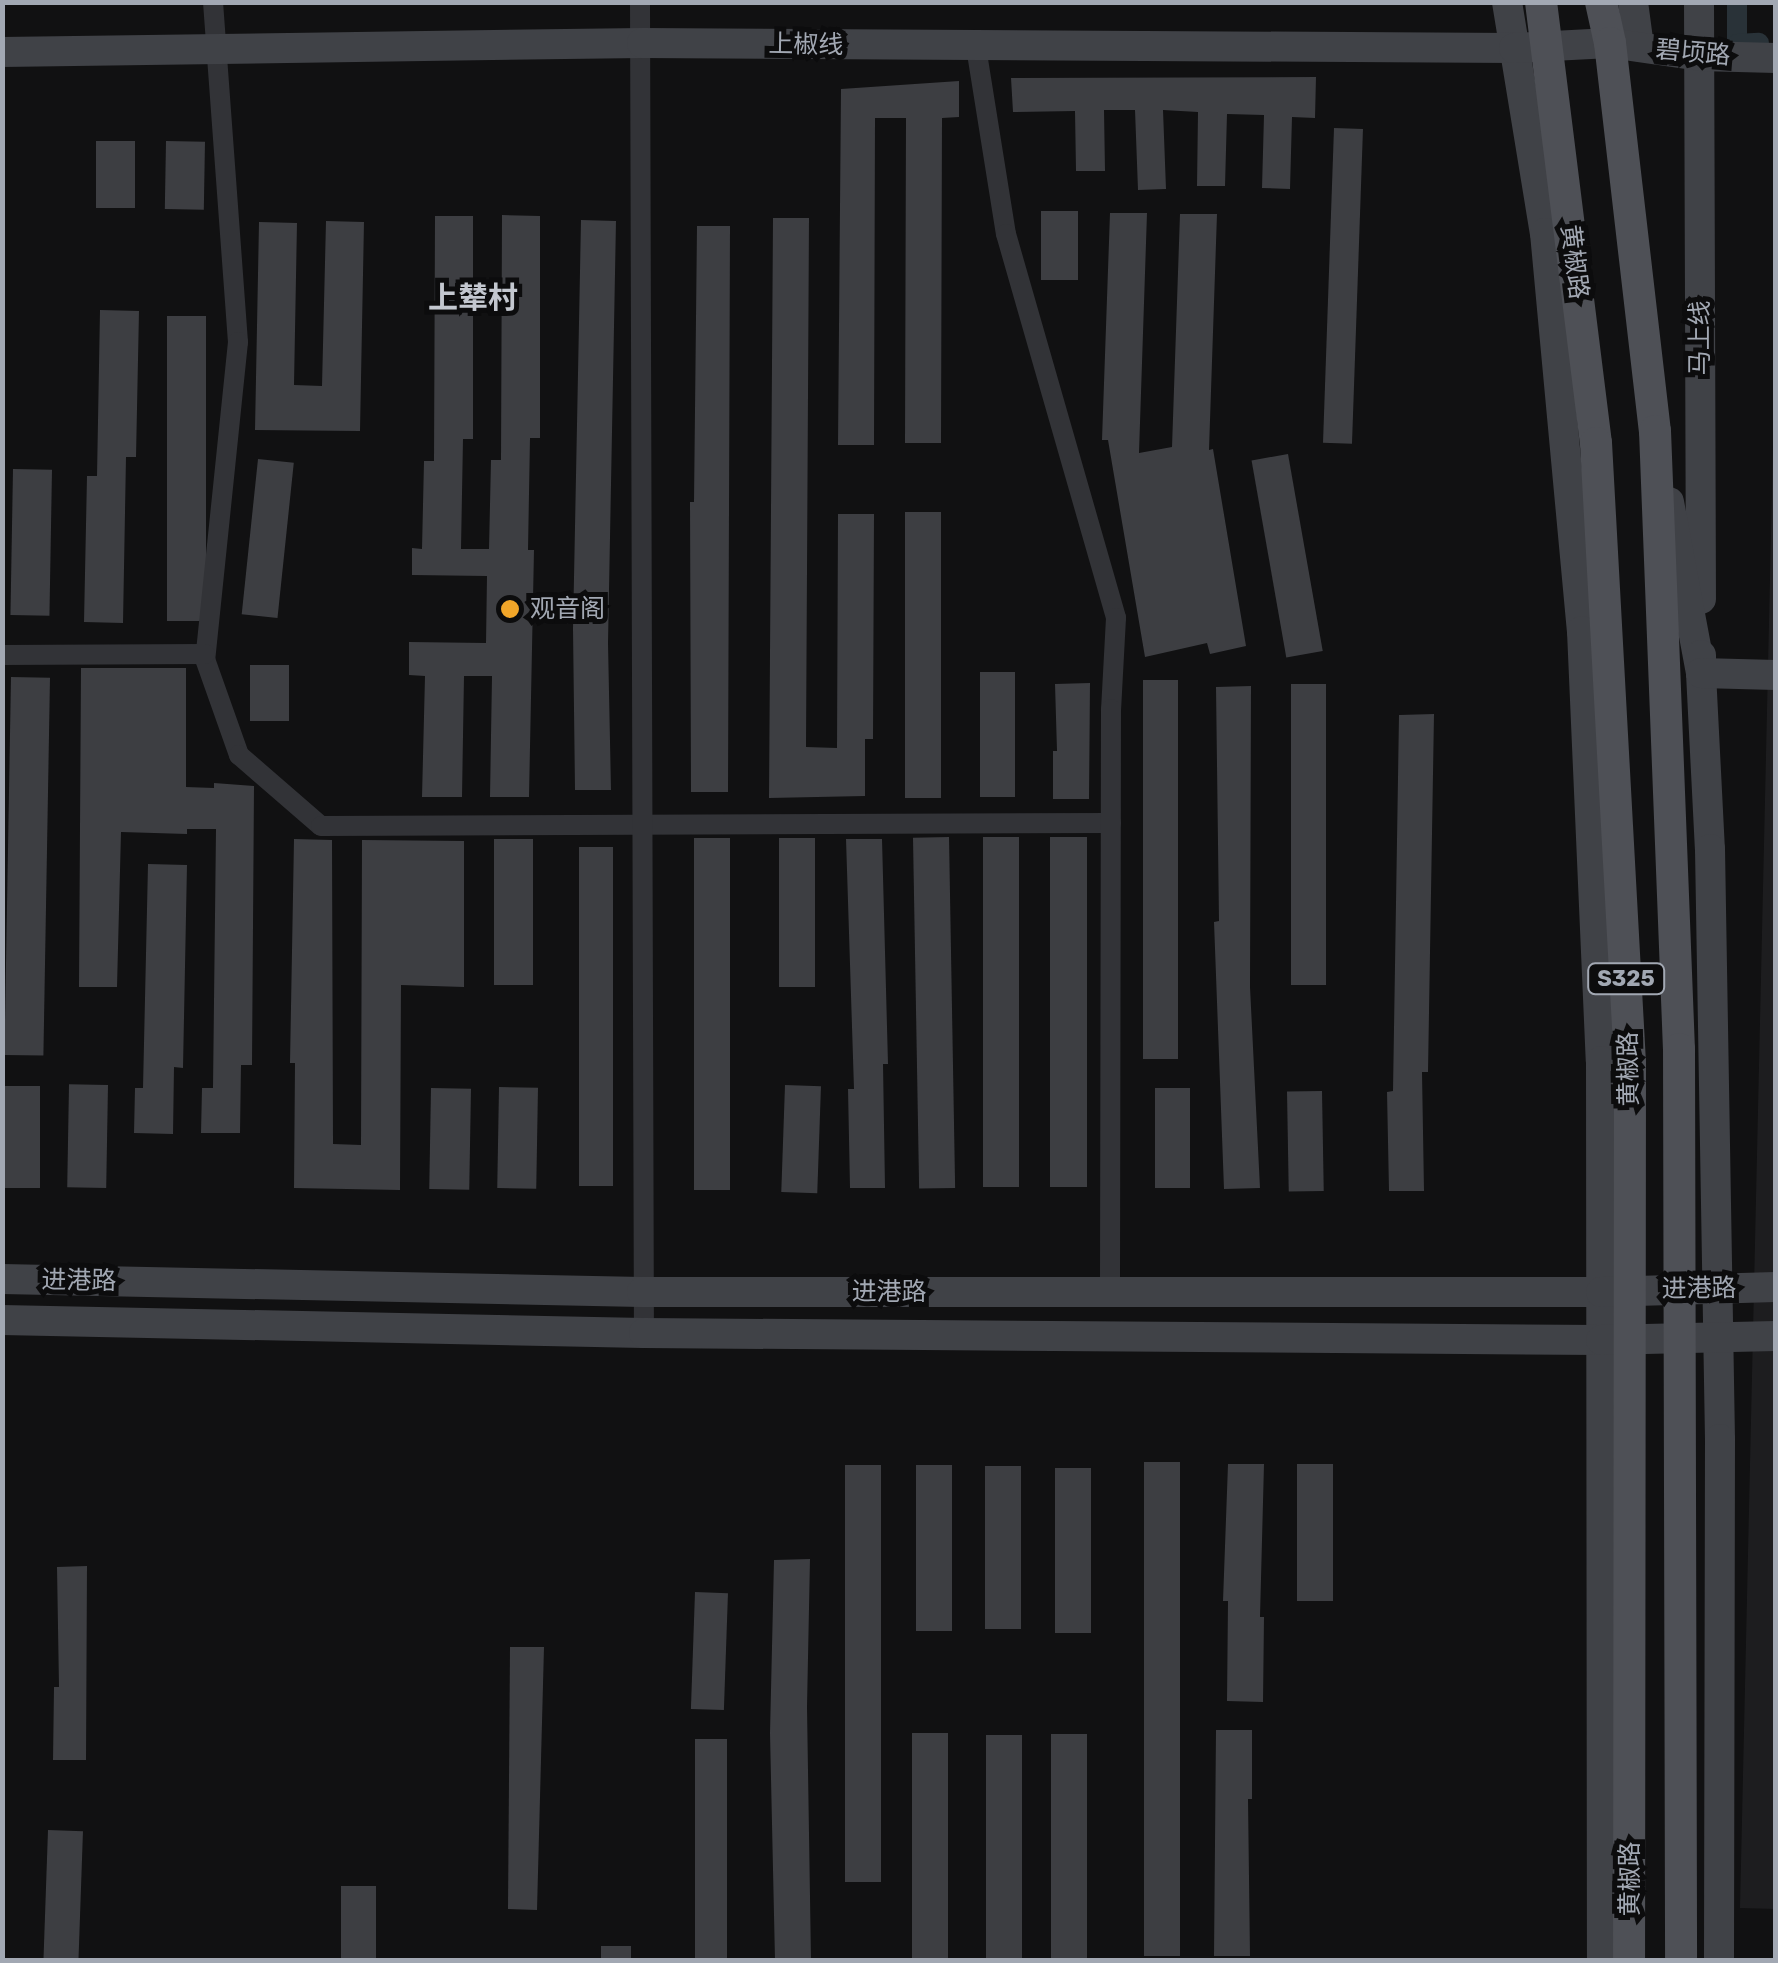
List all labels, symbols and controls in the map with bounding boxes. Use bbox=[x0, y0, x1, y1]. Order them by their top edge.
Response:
street label: 上椒线 bbox=[768, 29, 844, 61]
street label: 碧顷路 bbox=[1654, 35, 1732, 71]
street label: 黄椒路 bbox=[1555, 223, 1593, 301]
district label: 上辇村 bbox=[428, 280, 518, 316]
street label: 马上线 bbox=[1685, 301, 1715, 375]
place label: 观音阁 bbox=[530, 594, 605, 624]
marker: 观音阁 bbox=[499, 598, 521, 620]
road number: S325 bbox=[1586, 962, 1666, 996]
street label: 黄椒路 bbox=[1613, 1031, 1645, 1107]
street label: 进港路 bbox=[41, 1265, 117, 1297]
street label: 进港路 bbox=[1661, 1273, 1737, 1305]
street label: 进港路 bbox=[852, 1277, 926, 1307]
street label: 黄椒路 bbox=[1615, 1842, 1645, 1916]

